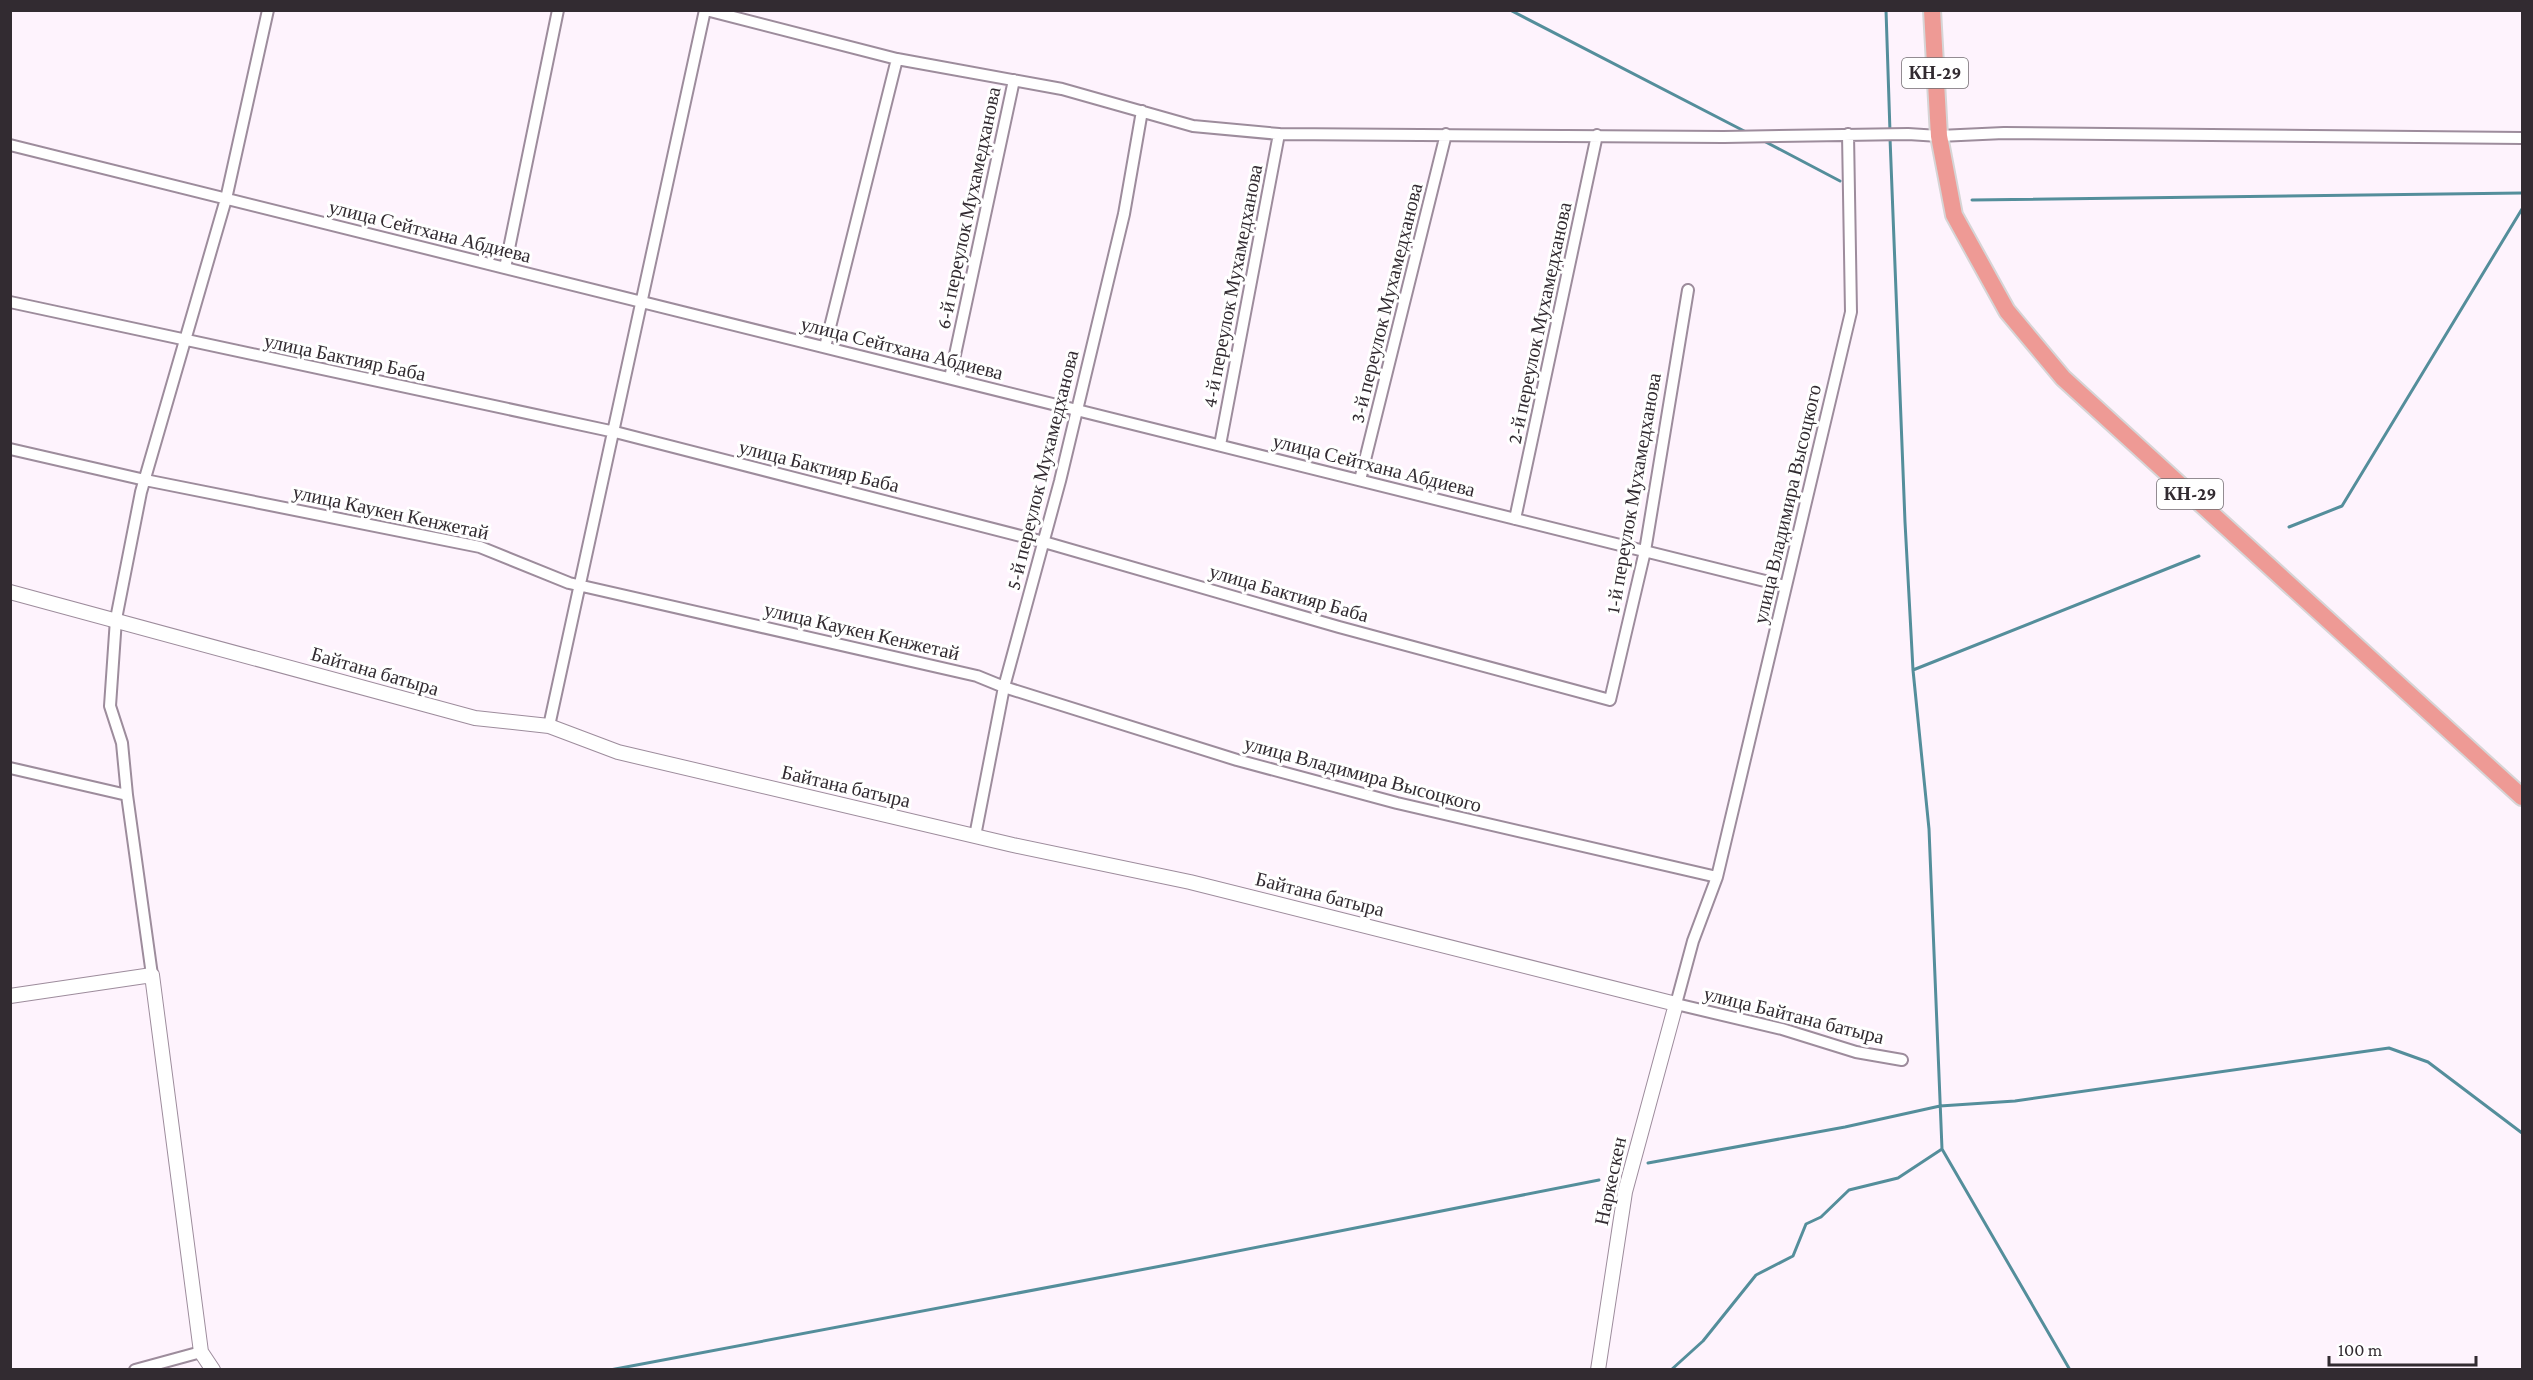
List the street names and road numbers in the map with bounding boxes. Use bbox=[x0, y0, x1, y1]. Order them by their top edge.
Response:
road number: КН-29 bbox=[1902, 58, 1968, 88]
street label: 6-й переулок Мухамедханова bbox=[932, 85, 1005, 331]
street label: 4-й переулок Мухамедханова bbox=[1198, 162, 1267, 410]
street label: 3-й переулок Мухамедханова bbox=[1346, 181, 1427, 425]
street label: улица Сейтхана Абдиева bbox=[326, 195, 534, 268]
street label: 2-й переулок Мухамедханова bbox=[1503, 200, 1576, 446]
street label: улица Сейтхана Абдиева bbox=[798, 312, 1006, 385]
street label: улица Бактияр Баба bbox=[262, 329, 428, 386]
street label: 5-й переулок Мухамедханова bbox=[1002, 348, 1083, 592]
street label: 1-й переулок Мухамедханова bbox=[1601, 371, 1666, 615]
street label: улица Владимира Высоцкого bbox=[1749, 382, 1826, 626]
street label: улица Сейтхана Абдиева bbox=[1270, 429, 1478, 502]
street label: улица Бактияр Баба bbox=[736, 435, 902, 498]
road number: КН-29 bbox=[2157, 479, 2223, 509]
street label: улица Каукен Кенжетай bbox=[291, 480, 491, 545]
street label: улица Бактияр Баба bbox=[1207, 560, 1371, 627]
street label: улица Каукен Кенжетай bbox=[762, 598, 962, 665]
street label: Байтана батыра bbox=[308, 642, 442, 701]
street label: улица Владимира Высоцкого bbox=[1242, 732, 1484, 817]
street label: Байтана батыра bbox=[779, 760, 913, 813]
street label: Байтана батыра bbox=[1253, 867, 1387, 922]
street label: улица Байтана батыра bbox=[1701, 982, 1887, 1049]
street label: Наркескен bbox=[1590, 1135, 1631, 1227]

